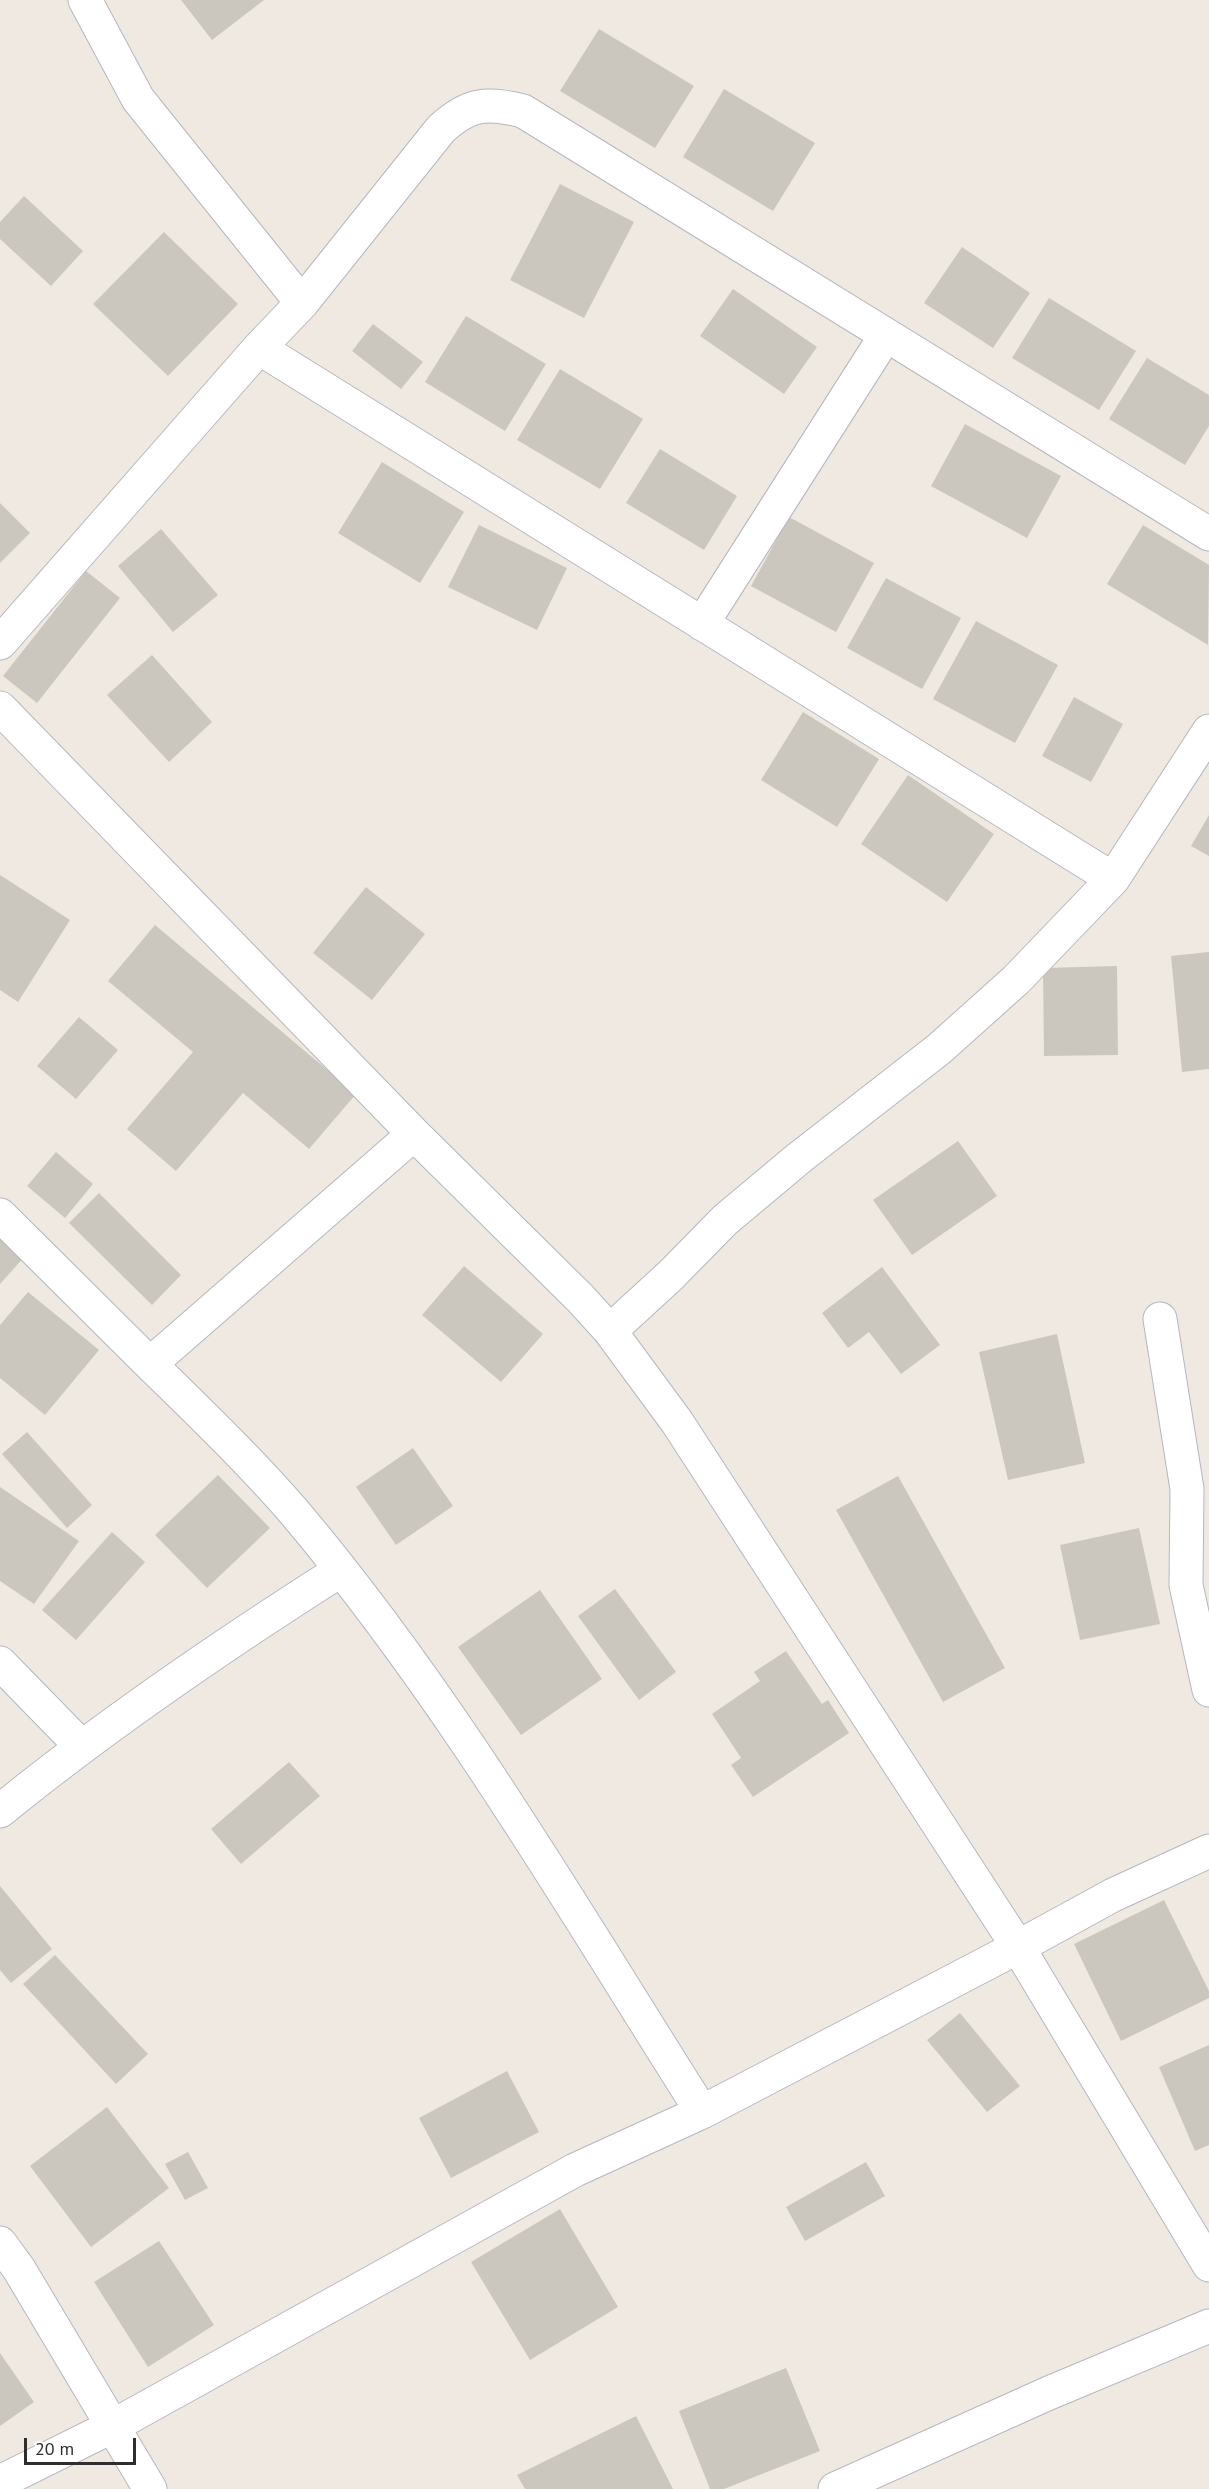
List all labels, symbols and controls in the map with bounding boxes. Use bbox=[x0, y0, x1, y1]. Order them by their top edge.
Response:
scale bar bbox=[27, 2426, 140, 2464]
text: 20 m bbox=[35, 2437, 74, 2460]

